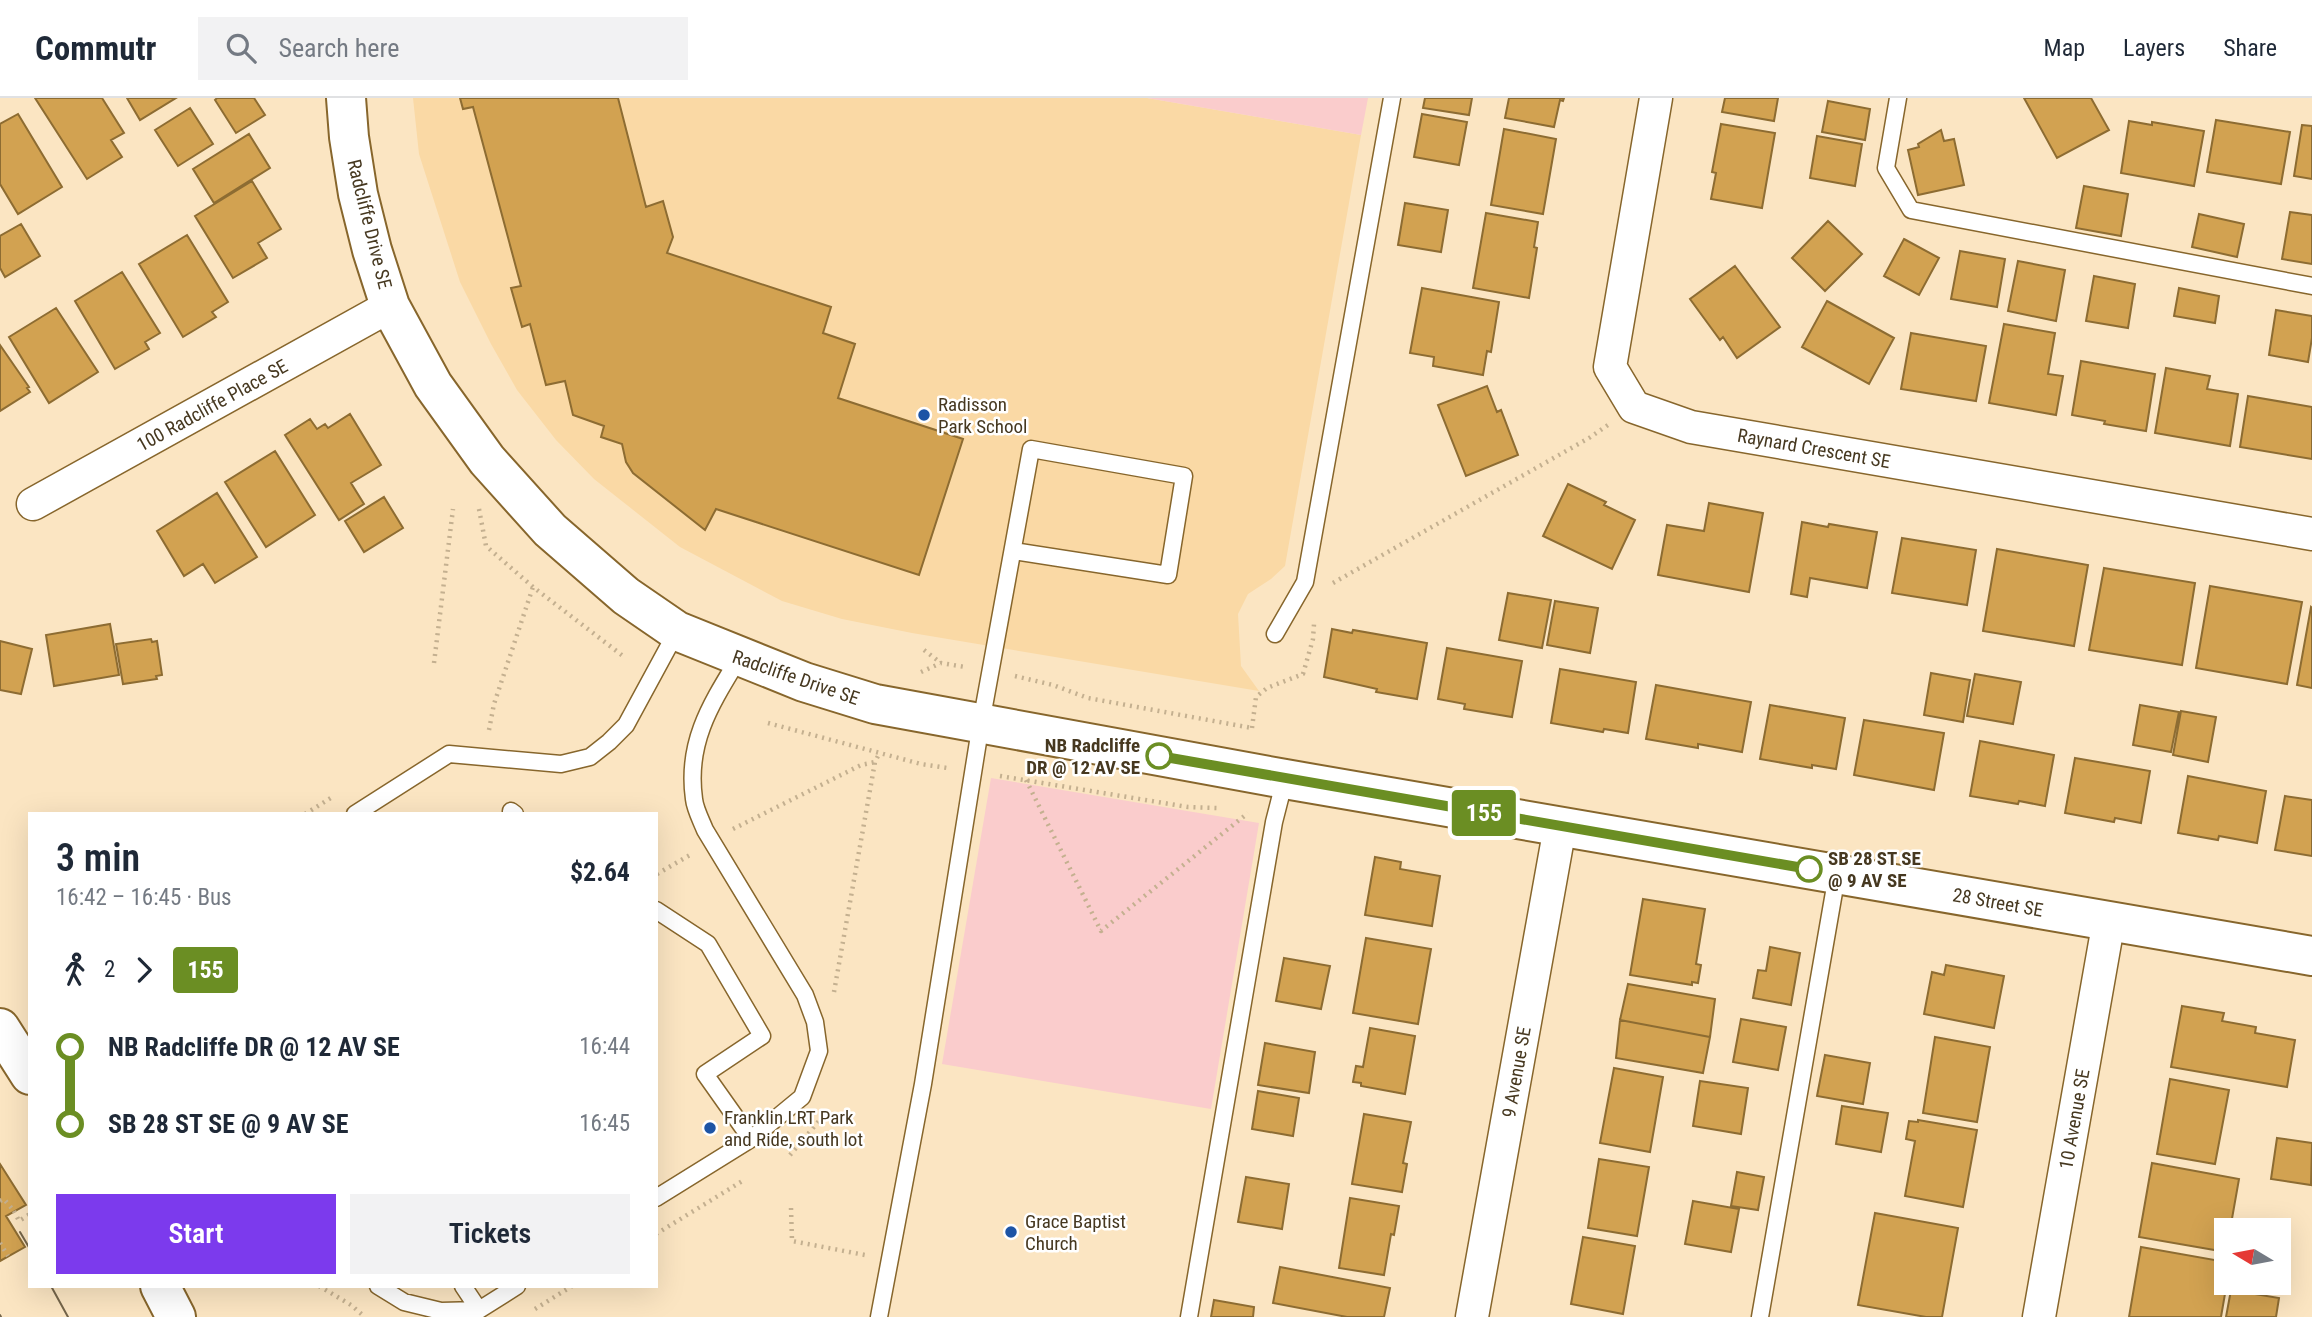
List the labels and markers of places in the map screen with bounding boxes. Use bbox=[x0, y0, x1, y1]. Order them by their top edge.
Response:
place label: Radisson Park School bbox=[938, 393, 1027, 438]
marker: Radisson Park School bbox=[916, 407, 932, 423]
place label: NB Radcliffe DR @ 12 AV SE bbox=[1026, 734, 1140, 779]
marker: NB Radcliffe DR @ 12 AV SE bbox=[1146, 743, 1172, 769]
place label: SB 28 ST SE @ 9 AV SE bbox=[1828, 847, 1921, 892]
marker: SB 28 ST SE @ 9 AV SE bbox=[1796, 856, 1822, 882]
place label: Franklin LRT Park and Ride, south lot bbox=[724, 1106, 863, 1151]
marker: Franklin LRT Park and Ride, south lot bbox=[702, 1120, 718, 1136]
place label: Grace Baptist Church bbox=[1025, 1210, 1126, 1255]
marker: Grace Baptist Church bbox=[1003, 1224, 1019, 1240]

